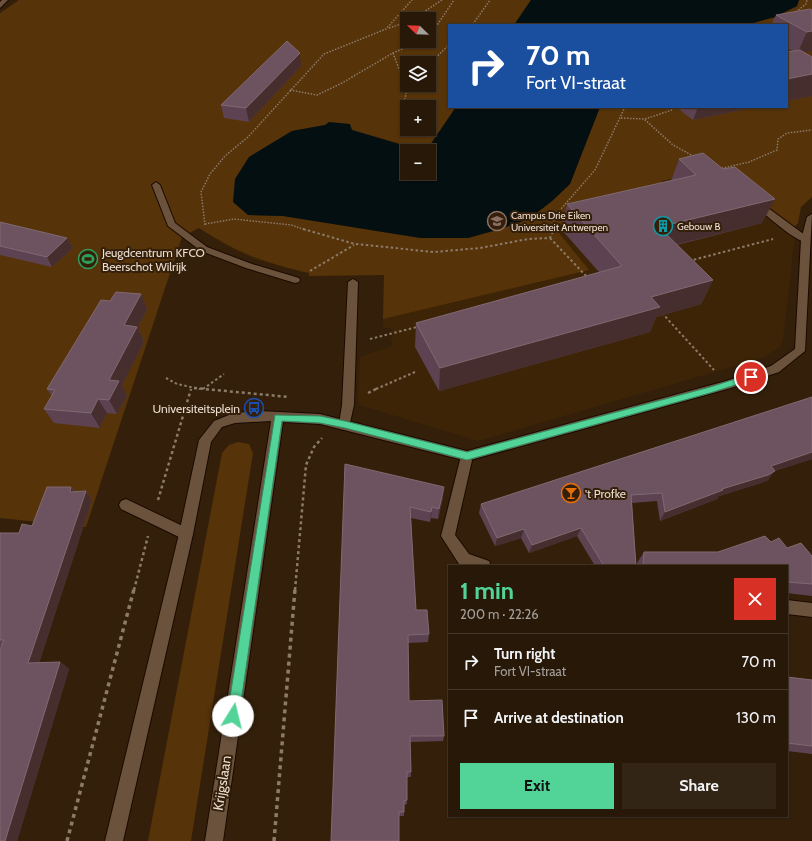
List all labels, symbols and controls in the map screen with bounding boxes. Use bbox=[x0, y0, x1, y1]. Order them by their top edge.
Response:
north arrow bbox=[400, 12, 436, 48]
map controls bbox=[400, 12, 436, 180]
text: 70 m bbox=[526, 38, 590, 72]
icon: right bbox=[460, 40, 512, 92]
button: layers bbox=[400, 56, 436, 92]
text: Fort VI-straat bbox=[526, 72, 626, 94]
button: + bbox=[400, 100, 436, 136]
button: − bbox=[400, 144, 436, 180]
place label: Campus Drie Eiken Universiteit Antwerpen bbox=[511, 209, 609, 234]
school or university icon: Campus Drie Eiken Universiteit Antwerpen bbox=[486, 210, 508, 232]
building icon: Gebouw B bbox=[652, 215, 674, 237]
place label: Gebouw B bbox=[677, 220, 721, 233]
place label: Jeugdcentrum KFCO Beerschot Wilrijk bbox=[101, 245, 205, 274]
sports icon: Jeugdcentrum KFCO Beerschot Wilrijk bbox=[77, 248, 99, 270]
pin bbox=[734, 360, 768, 394]
icon: arrive bbox=[740, 366, 762, 388]
bus stop icon: Universiteitsplein bbox=[243, 397, 265, 419]
place label: Universiteitsplein bbox=[152, 401, 240, 416]
bar icon: 't Profke bbox=[560, 482, 582, 504]
place label: 't Profke bbox=[585, 486, 626, 501]
text: 1 min bbox=[460, 576, 514, 605]
button: close bbox=[734, 578, 776, 620]
text: 200 m · 22:26 bbox=[460, 606, 539, 622]
text: Turn right bbox=[494, 645, 555, 663]
icon: right bbox=[460, 651, 482, 673]
text: 70 m bbox=[742, 653, 776, 671]
text: Fort VI-straat bbox=[494, 663, 566, 679]
position arrow bbox=[212, 695, 254, 737]
icon: arrive bbox=[460, 707, 482, 729]
text: Arrive at destination bbox=[494, 709, 624, 727]
text: 130 m bbox=[736, 709, 776, 727]
street label: Krijgslaan bbox=[209, 754, 235, 812]
button: Exit bbox=[460, 763, 614, 809]
button: Share bbox=[622, 763, 776, 809]

